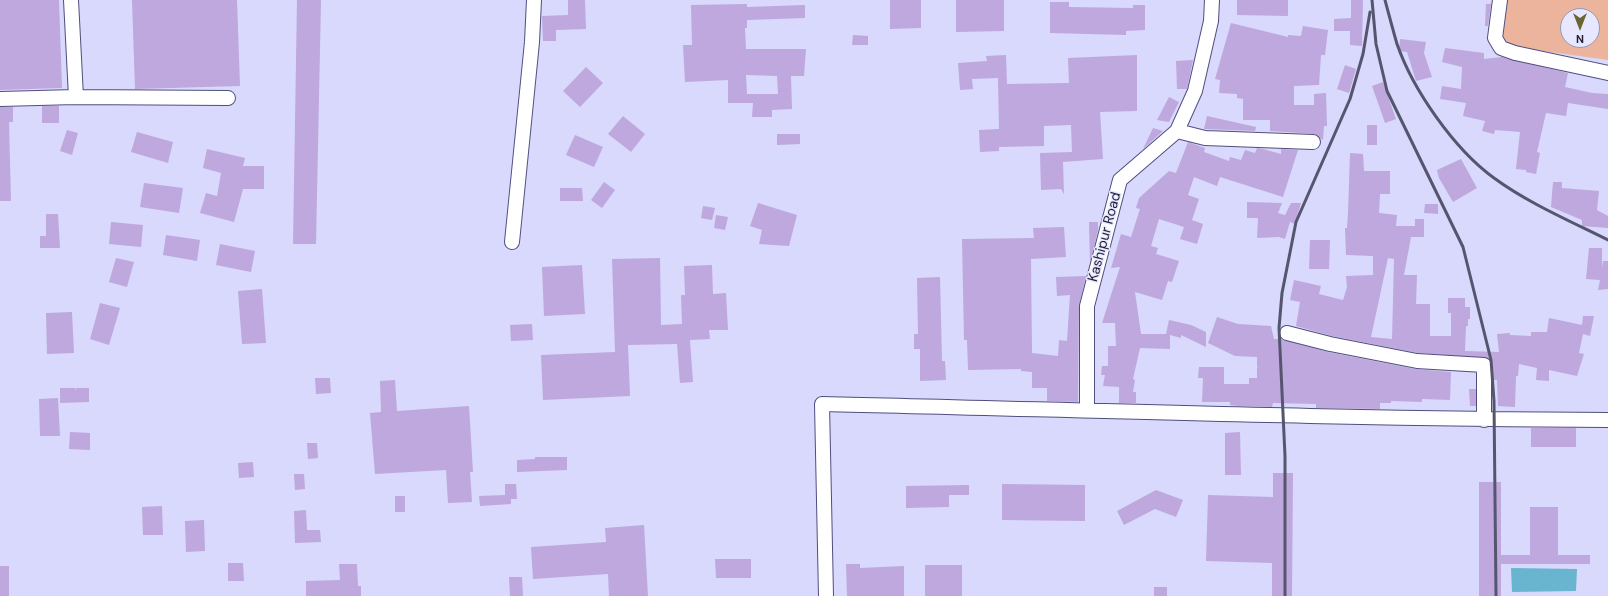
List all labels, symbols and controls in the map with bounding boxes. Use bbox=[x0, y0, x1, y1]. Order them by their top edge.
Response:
north arrow bbox=[1560, 8, 1600, 48]
text: N bbox=[1576, 32, 1584, 46]
street label: Kashipur Road bbox=[1085, 190, 1125, 284]

